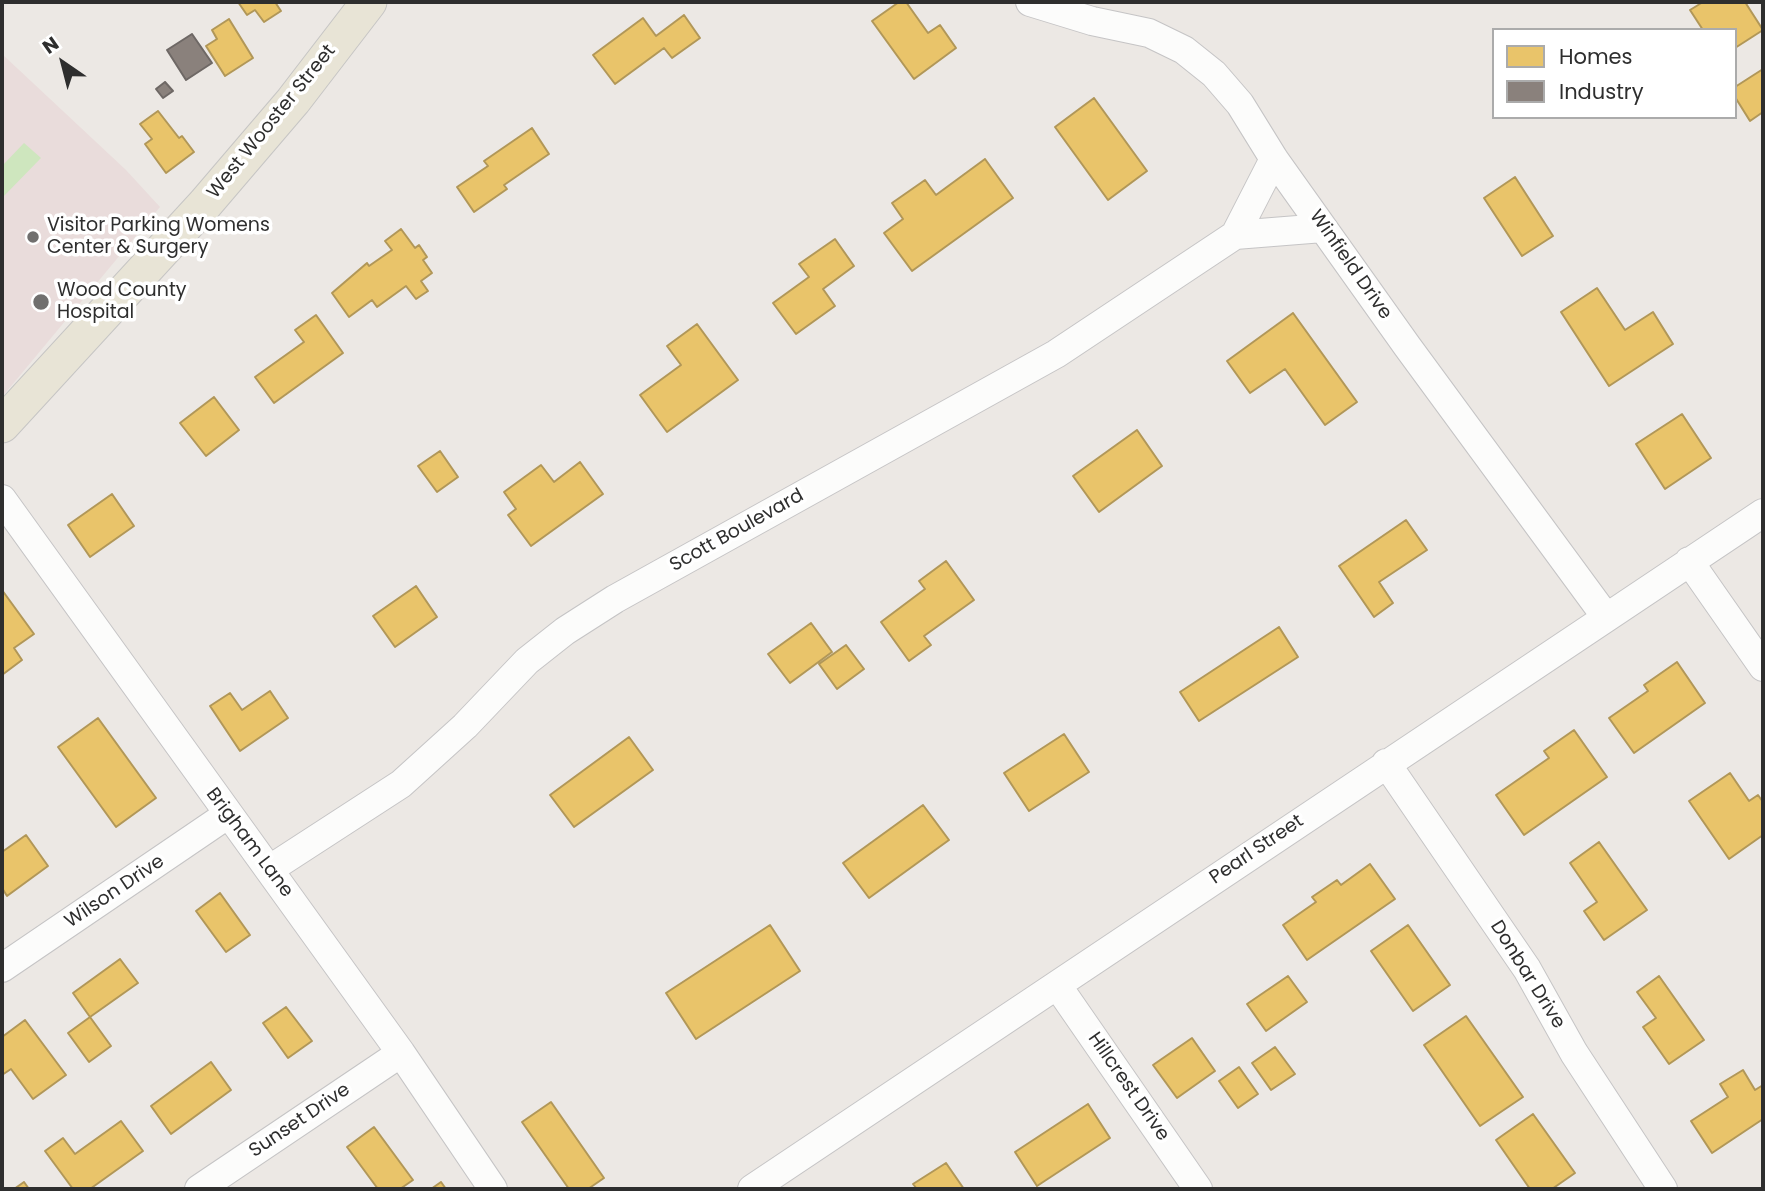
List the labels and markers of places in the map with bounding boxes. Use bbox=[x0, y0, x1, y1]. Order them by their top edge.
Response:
place label: Visitor Parking Womens Center & Surgery bbox=[47, 215, 270, 259]
marker: Visitor Parking Womens Center & Surgery bbox=[25, 229, 41, 245]
place label: Wood County Hospital bbox=[57, 280, 187, 324]
marker: Wood County Hospital bbox=[31, 292, 51, 312]

